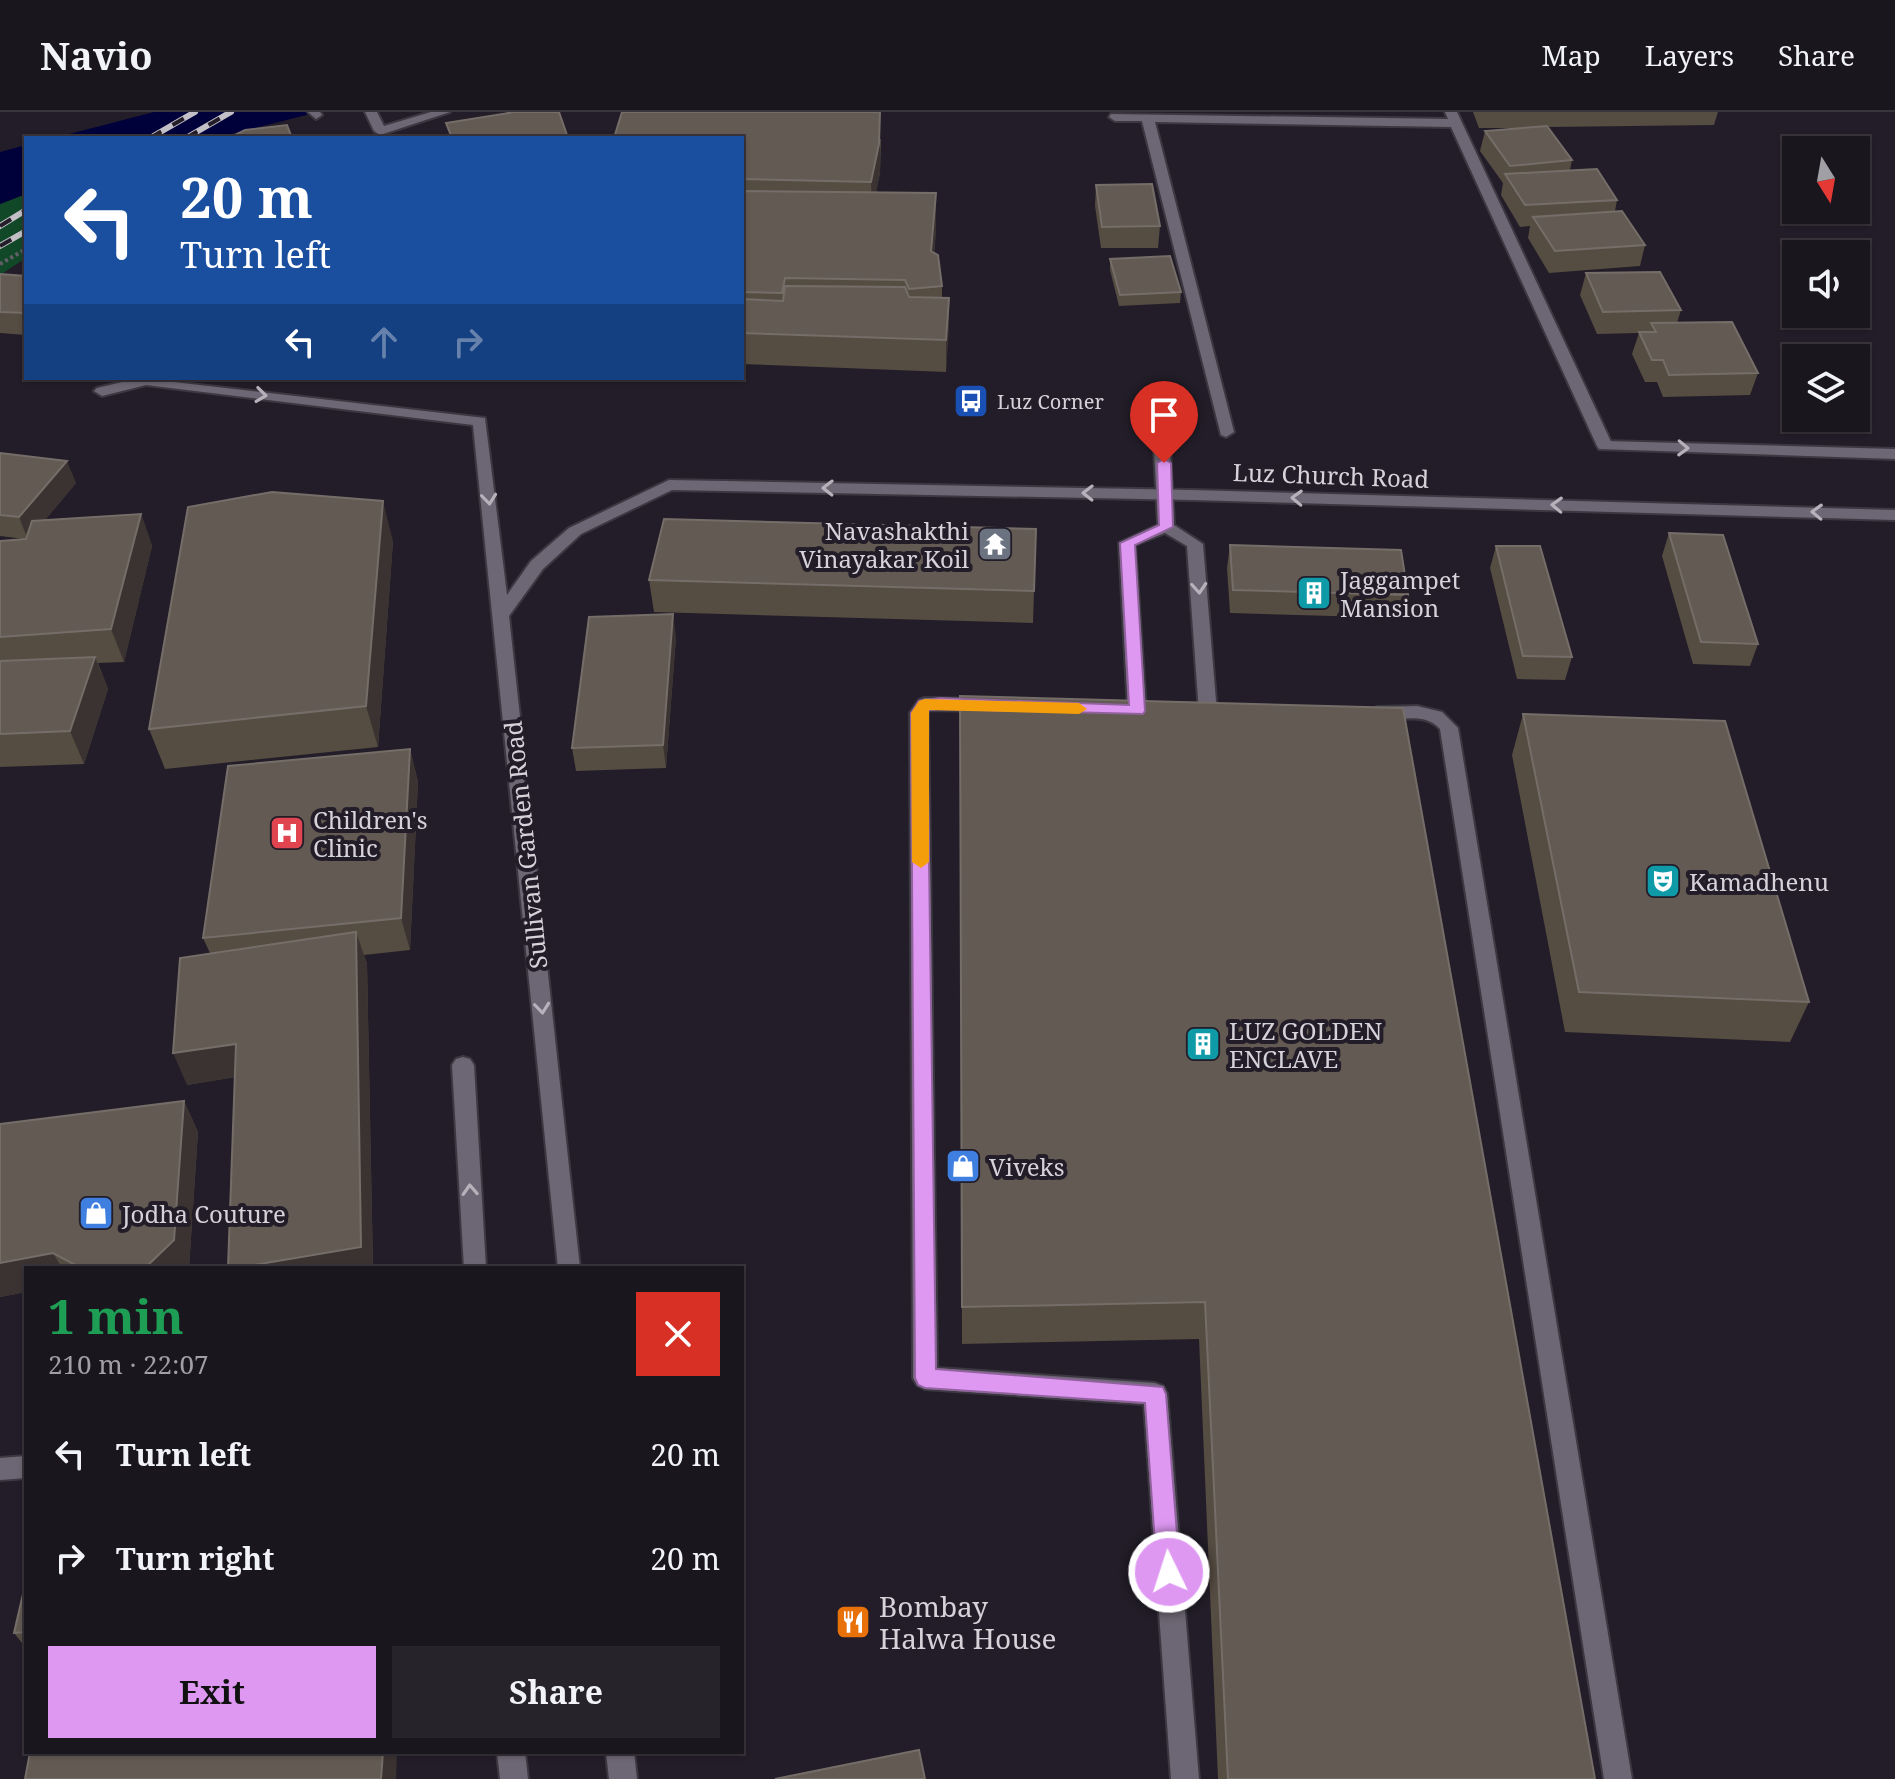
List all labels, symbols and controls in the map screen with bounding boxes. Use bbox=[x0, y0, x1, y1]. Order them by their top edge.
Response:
text: Navio bbox=[40, 29, 152, 81]
text: Map bbox=[1542, 36, 1601, 74]
text: Layers bbox=[1645, 36, 1734, 74]
text: Share bbox=[1778, 36, 1855, 74]
north arrow bbox=[1782, 136, 1870, 224]
map controls bbox=[1782, 136, 1870, 432]
text: 20 m bbox=[180, 158, 313, 234]
icon: left bbox=[48, 168, 152, 272]
text: Turn left bbox=[180, 230, 331, 279]
button: sound bbox=[1782, 240, 1870, 328]
icon: left bbox=[278, 320, 322, 364]
icon: ahead bbox=[362, 320, 406, 364]
icon: right bbox=[446, 320, 490, 364]
button: layers bbox=[1782, 344, 1870, 432]
pin bbox=[1130, 381, 1198, 463]
bus stop icon: Luz Corner bbox=[952, 382, 990, 420]
one-way arrow bbox=[255, 386, 268, 403]
place label: Luz Corner bbox=[997, 388, 1104, 415]
icon: arrive bbox=[1142, 393, 1186, 437]
one-way arrow bbox=[1677, 440, 1690, 457]
street label: Luz Church Road bbox=[1232, 455, 1430, 495]
one-way arrow bbox=[821, 479, 834, 497]
one-way arrow bbox=[1081, 484, 1094, 502]
one-way arrow bbox=[1290, 489, 1303, 506]
one-way arrow bbox=[480, 492, 497, 505]
one-way arrow bbox=[1550, 496, 1563, 514]
one-way arrow bbox=[1810, 504, 1823, 521]
place label: Navashakthi Vinayakar Koil bbox=[799, 514, 970, 575]
temple icon: Navashakthi Vinayakar Koil bbox=[976, 525, 1014, 563]
place label: Jaggampet Mansion bbox=[1339, 563, 1460, 624]
building icon: Jaggampet Mansion bbox=[1295, 574, 1333, 612]
one-way arrow bbox=[1190, 582, 1207, 595]
street label: Sullivan Garden Road bbox=[496, 719, 554, 971]
place label: Children's Clinic bbox=[313, 803, 428, 864]
hospital icon: Children's Clinic bbox=[268, 814, 306, 852]
theatre icon: Kamadhenu bbox=[1644, 862, 1682, 900]
place label: Kamadhenu bbox=[1689, 865, 1829, 898]
one-way arrow bbox=[533, 1002, 550, 1015]
place label: LUZ GOLDEN ENCLAVE bbox=[1229, 1014, 1382, 1075]
building icon: LUZ GOLDEN ENCLAVE bbox=[1184, 1025, 1222, 1063]
shop icon: Viveks bbox=[944, 1147, 982, 1185]
place label: Viveks bbox=[989, 1150, 1064, 1183]
one-way arrow bbox=[462, 1183, 479, 1196]
shop icon: Jodha Couture bbox=[77, 1194, 115, 1232]
place label: Jodha Couture bbox=[121, 1197, 286, 1230]
text: 1 min bbox=[48, 1283, 184, 1348]
button: close bbox=[636, 1292, 720, 1376]
text: 210 m · 22:07 bbox=[48, 1346, 209, 1382]
icon: left bbox=[48, 1432, 92, 1476]
text: Turn left bbox=[116, 1434, 251, 1475]
text: 20 m bbox=[650, 1434, 720, 1475]
position arrow bbox=[1127, 1530, 1211, 1614]
icon: right bbox=[48, 1536, 92, 1580]
text: Turn right bbox=[116, 1538, 274, 1579]
text: 20 m bbox=[650, 1538, 720, 1579]
place label: Bombay Halwa House bbox=[879, 1587, 1057, 1657]
restaurant icon: Bombay Halwa House bbox=[834, 1603, 872, 1641]
button: Exit bbox=[48, 1646, 376, 1738]
button: Share bbox=[392, 1646, 720, 1738]

